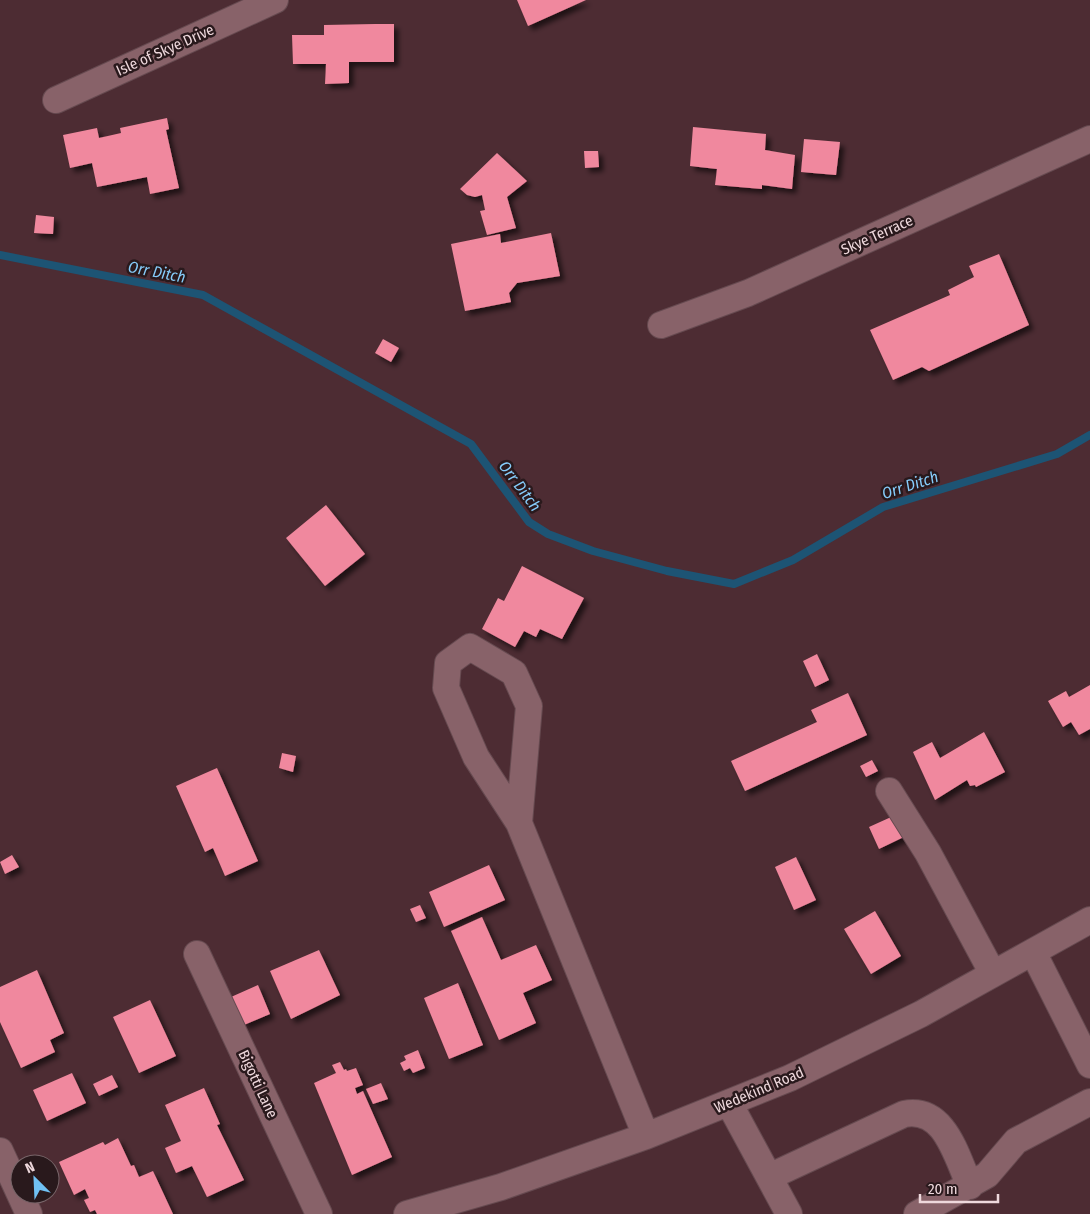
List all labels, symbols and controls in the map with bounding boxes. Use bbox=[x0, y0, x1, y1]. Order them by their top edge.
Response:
street label: Isle of Skye Drive bbox=[113, 20, 217, 80]
street label: Skye Terrace bbox=[838, 211, 916, 259]
water label: Orr Ditch bbox=[127, 257, 187, 287]
water label: Orr Ditch bbox=[495, 457, 545, 515]
water label: Orr Ditch bbox=[879, 467, 941, 503]
street label: Bigotti Lane bbox=[234, 1047, 282, 1121]
street label: Wedekind Road bbox=[712, 1063, 806, 1117]
north arrow bbox=[10, 1154, 60, 1204]
text: N bbox=[23, 1158, 37, 1177]
scale bar bbox=[920, 1172, 998, 1204]
text: 20 m bbox=[928, 1180, 958, 1198]

